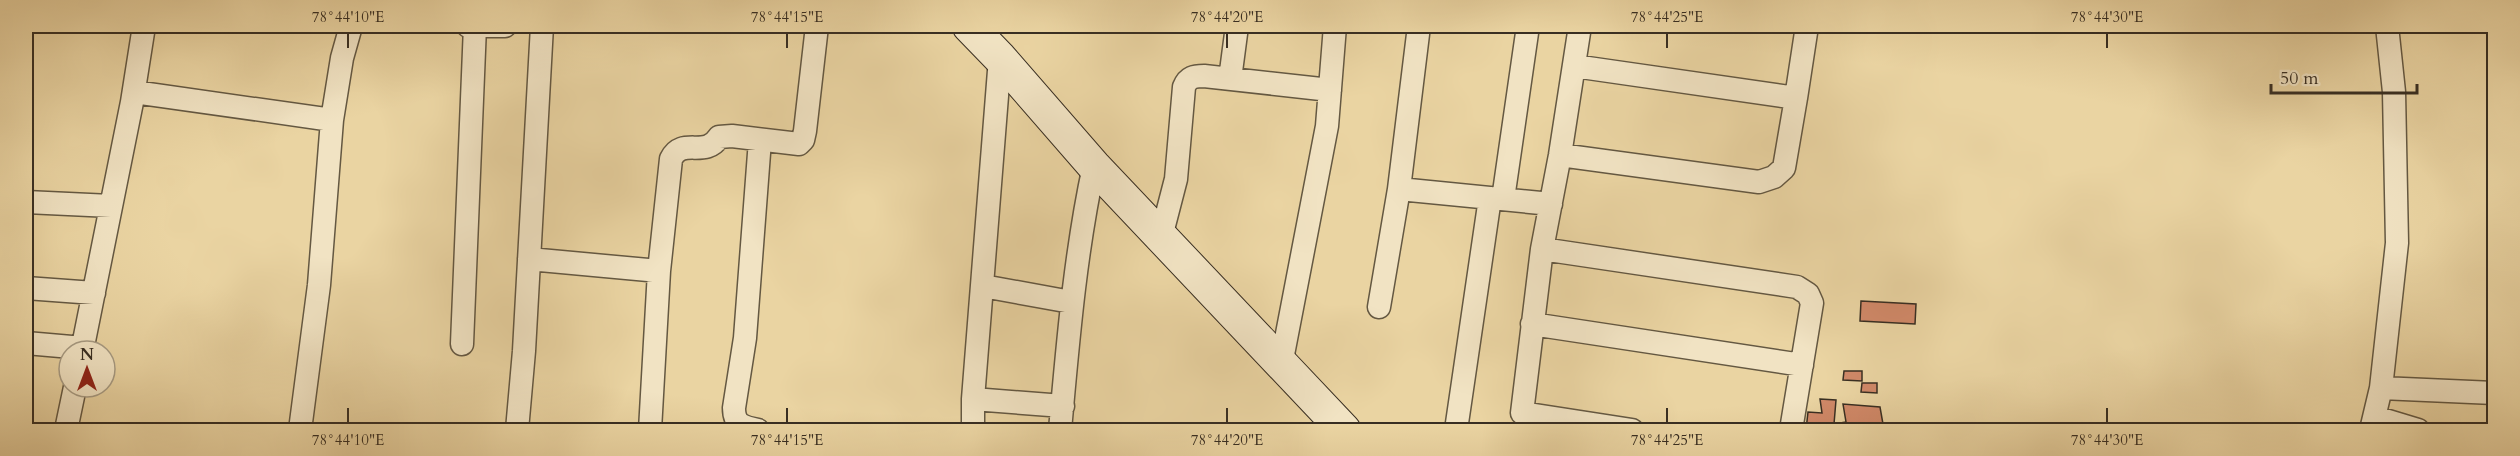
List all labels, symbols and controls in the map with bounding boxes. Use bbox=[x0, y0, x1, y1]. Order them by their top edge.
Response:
text: 78°44'10"E bbox=[312, 7, 384, 27]
text: 78°44'15"E bbox=[751, 7, 823, 27]
text: 78°44'20"E bbox=[1191, 7, 1263, 27]
text: 78°44'25"E bbox=[1631, 7, 1703, 27]
text: 78°44'30"E bbox=[2071, 7, 2143, 27]
scale bar bbox=[2271, 57, 2416, 95]
text: 50 m bbox=[2280, 66, 2319, 91]
north arrow bbox=[57, 339, 117, 399]
text: N bbox=[80, 344, 94, 366]
text: 78°44'10"E bbox=[312, 430, 384, 450]
text: 78°44'15"E bbox=[751, 430, 823, 450]
text: 78°44'20"E bbox=[1191, 430, 1263, 450]
text: 78°44'25"E bbox=[1631, 430, 1703, 450]
text: 78°44'30"E bbox=[2071, 430, 2143, 450]

